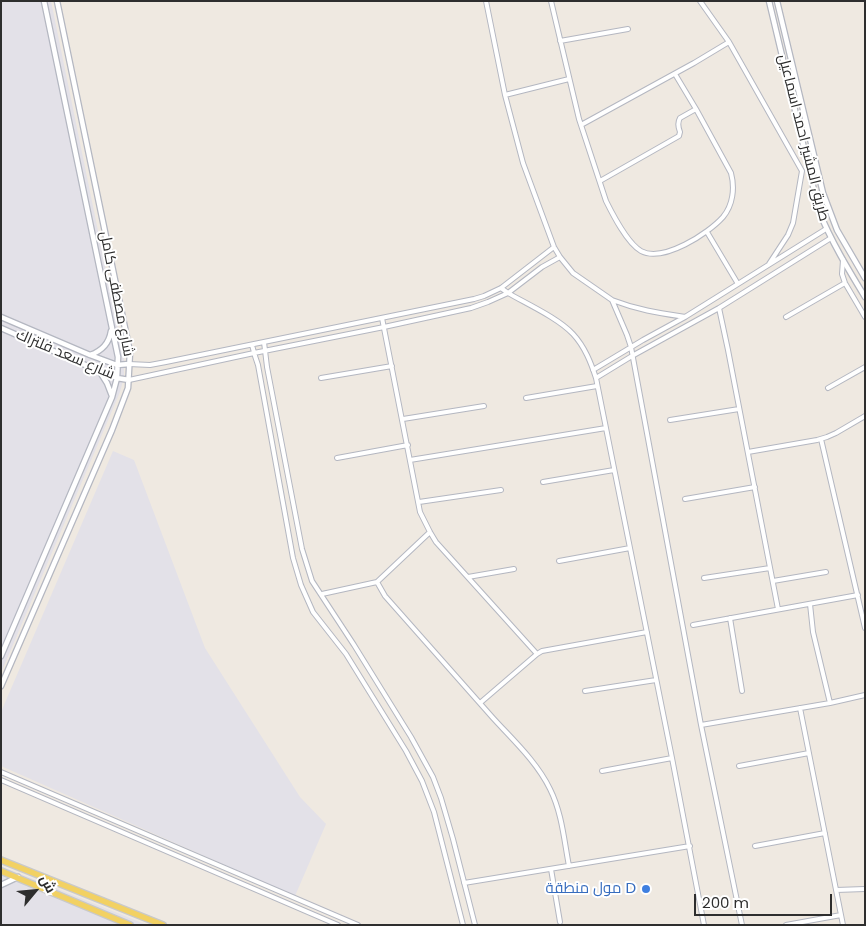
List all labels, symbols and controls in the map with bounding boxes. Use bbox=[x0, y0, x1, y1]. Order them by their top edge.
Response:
street label: طريق المشير احمد اسماعيل bbox=[774, 53, 832, 223]
street label: شارع مصطفى كامل bbox=[95, 230, 137, 358]
street label: شارع سعد فلتراك bbox=[13, 326, 117, 384]
north arrow bbox=[10, 866, 60, 916]
text: ش bbox=[35, 871, 61, 897]
place label: مول منطقة D bbox=[546, 880, 636, 898]
marker: مول منطقة D bbox=[640, 883, 652, 895]
scale bar bbox=[696, 884, 834, 916]
text: 200 m bbox=[702, 892, 749, 913]

